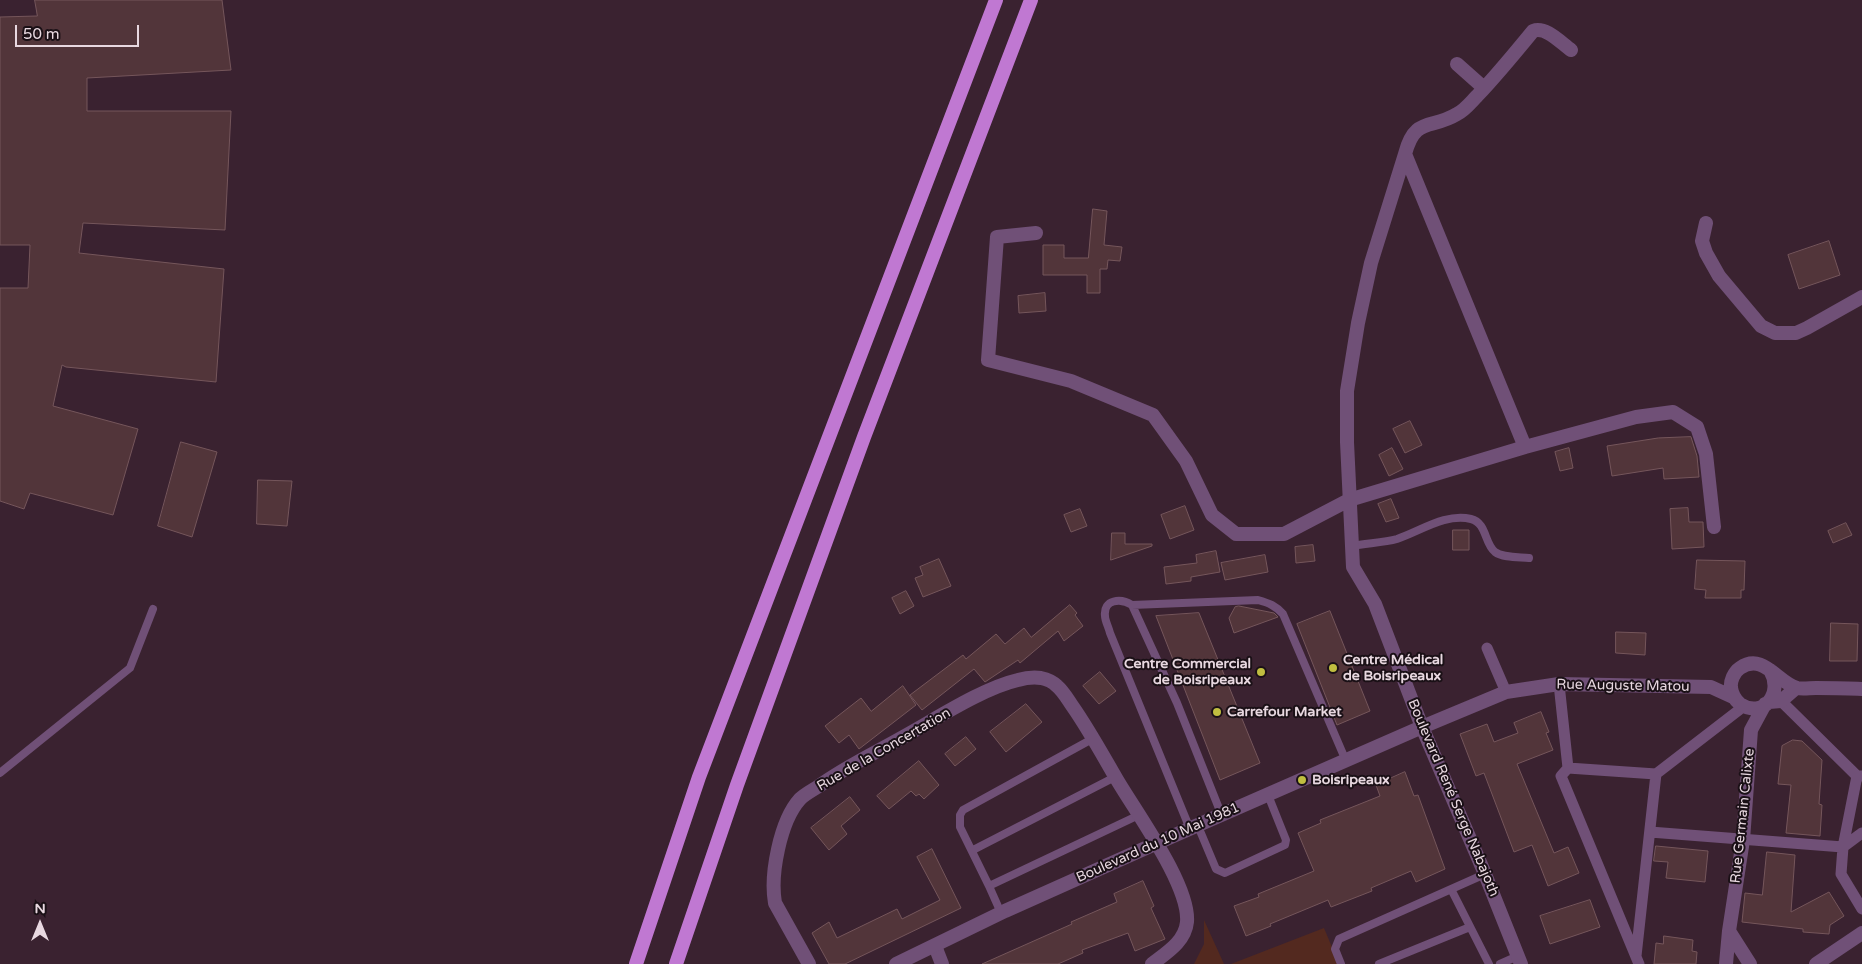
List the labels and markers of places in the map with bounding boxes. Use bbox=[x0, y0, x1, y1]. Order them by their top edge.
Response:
place label: Centre Médical de Boisripeaux bbox=[1343, 652, 1443, 684]
place label: Centre Commercial de Boisripeaux bbox=[1124, 656, 1251, 689]
marker: Centre Médical de Boisripeaux bbox=[1327, 662, 1339, 674]
marker: Centre Commercial de Boisripeaux bbox=[1255, 666, 1267, 678]
place label: Carrefour Market bbox=[1227, 704, 1342, 720]
marker: Carrefour Market bbox=[1211, 706, 1223, 718]
place label: Boisripeaux bbox=[1312, 772, 1390, 788]
marker: Boisripeaux bbox=[1296, 774, 1308, 786]

